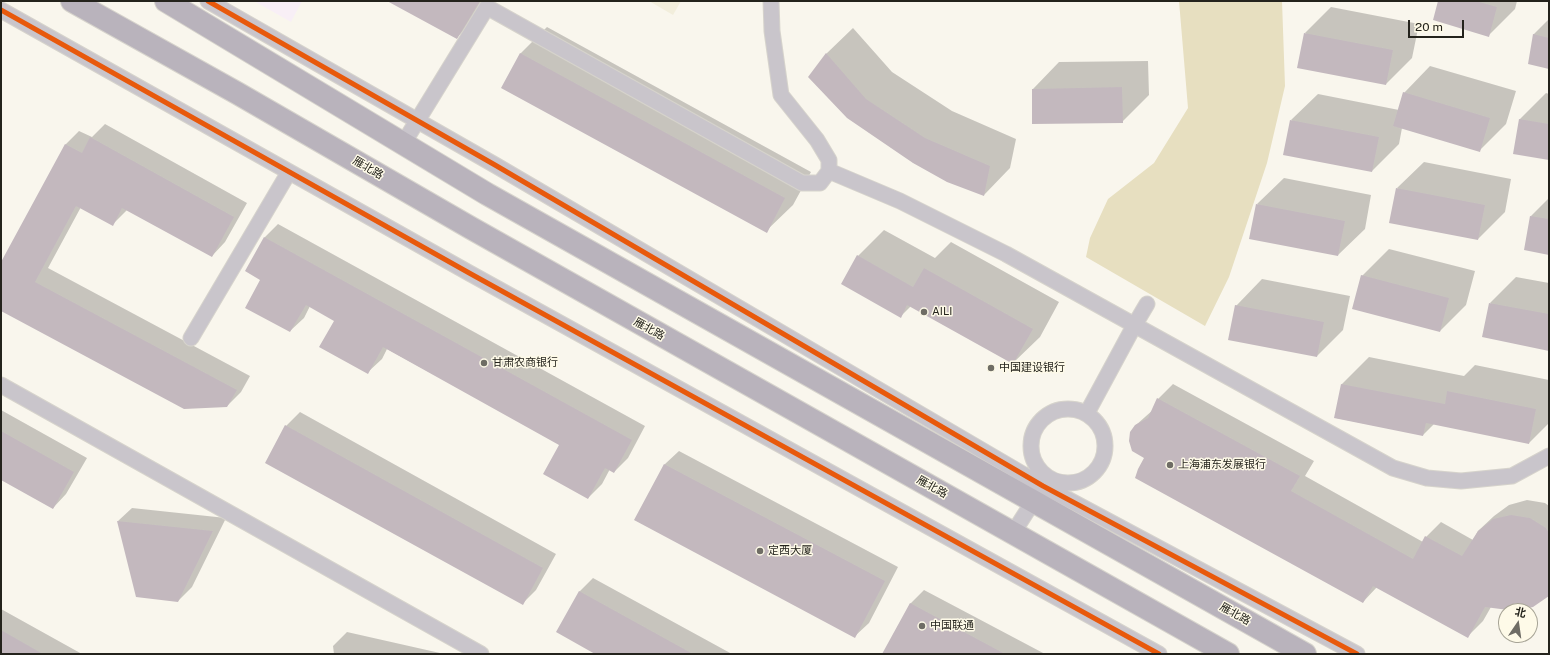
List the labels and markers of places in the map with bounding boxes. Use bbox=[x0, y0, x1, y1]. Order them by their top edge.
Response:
place label: AILI bbox=[932, 305, 952, 319]
marker: AILI bbox=[919, 307, 929, 317]
place label: 甘肃农商银行 bbox=[492, 356, 558, 370]
marker: 甘肃农商银行 bbox=[479, 358, 489, 368]
place label: 中国建设银行 bbox=[999, 361, 1065, 375]
marker: 中国建设银行 bbox=[986, 363, 996, 373]
place label: 上海浦东发展银行 bbox=[1178, 458, 1266, 472]
marker: 上海浦东发展银行 bbox=[1165, 460, 1175, 470]
place label: 定西大厦 bbox=[768, 544, 812, 558]
marker: 定西大厦 bbox=[755, 546, 765, 556]
place label: 中国联通 bbox=[930, 619, 974, 633]
marker: 中国联通 bbox=[917, 621, 927, 631]

